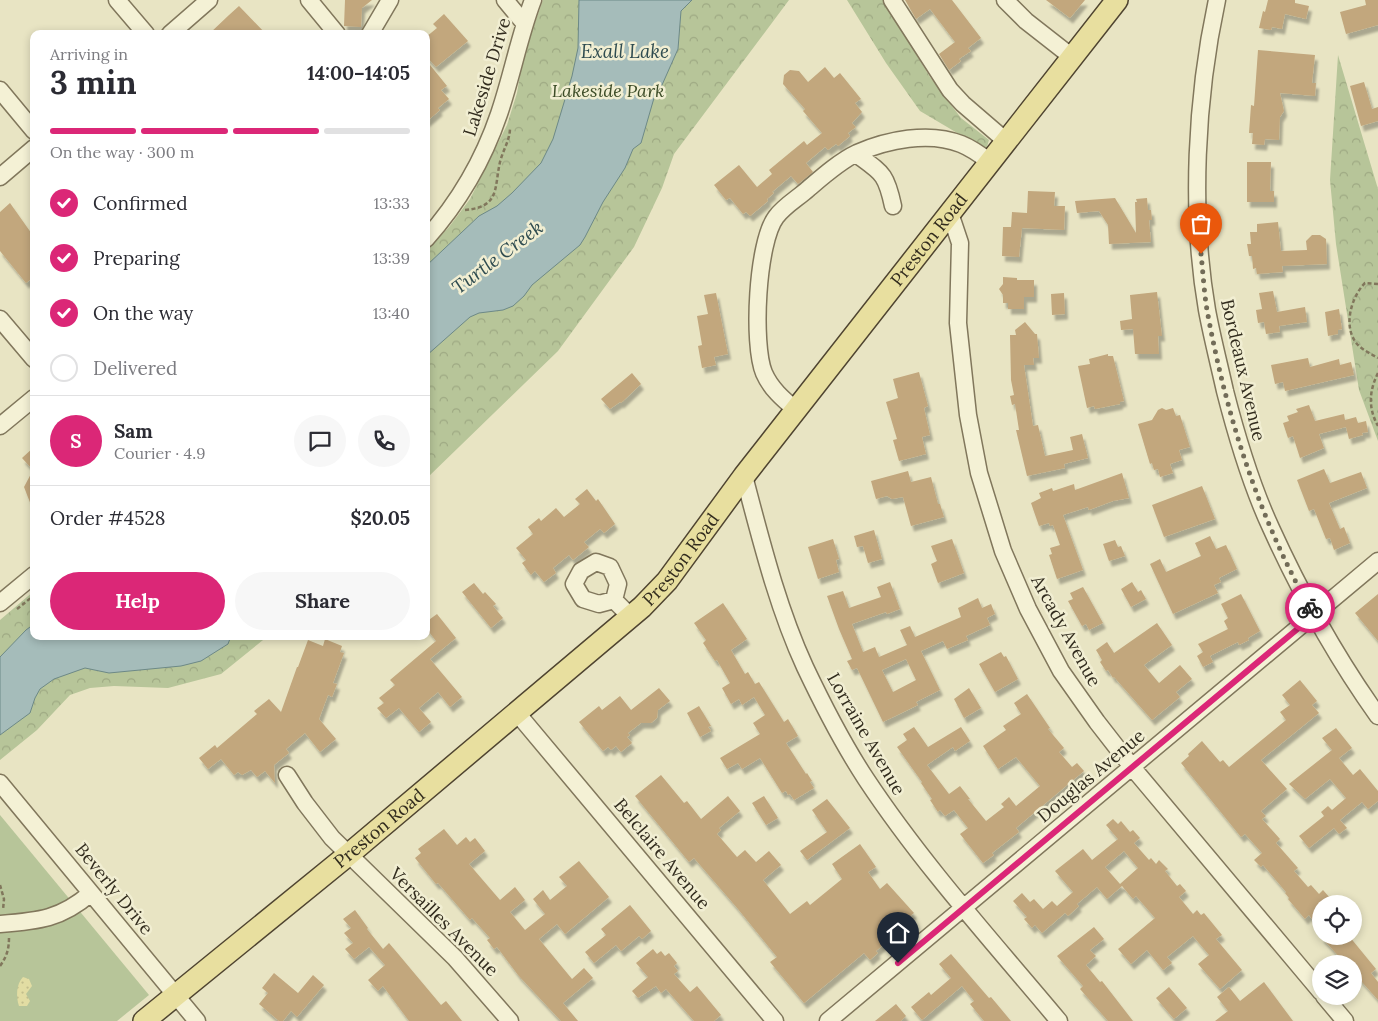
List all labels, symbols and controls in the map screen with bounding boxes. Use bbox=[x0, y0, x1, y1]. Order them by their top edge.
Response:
street label: Lakeside Drive bbox=[458, 14, 516, 139]
water label: Exall Lake bbox=[581, 39, 669, 63]
text: Arriving in bbox=[50, 44, 128, 64]
text: 14:00–14:05 bbox=[307, 61, 410, 85]
text: 3 min bbox=[50, 62, 137, 103]
park label: Lakeside Park bbox=[552, 79, 664, 102]
text: On the way · 300 m bbox=[50, 142, 194, 162]
street label: Preston Road bbox=[885, 188, 972, 291]
icon: check bbox=[50, 189, 78, 217]
text: Confirmed bbox=[93, 191, 188, 215]
text: 13:33 bbox=[373, 193, 410, 213]
pin bbox=[1180, 203, 1222, 254]
icon: bag bbox=[1187, 210, 1215, 238]
water label: Turtle Creek bbox=[447, 215, 547, 299]
icon: check bbox=[50, 244, 78, 272]
text: Preparing bbox=[93, 246, 180, 270]
text: 13:39 bbox=[373, 248, 410, 268]
street label: Bordeaux Avenue bbox=[1216, 297, 1271, 443]
icon: check bbox=[50, 299, 78, 327]
text: On the way bbox=[93, 301, 193, 325]
text: 13:40 bbox=[373, 303, 410, 323]
text: Delivered bbox=[93, 356, 177, 380]
button: chat bbox=[294, 415, 346, 467]
button: phone bbox=[358, 415, 410, 467]
text: Sam bbox=[114, 419, 153, 443]
text: S bbox=[70, 429, 82, 453]
text: Courier · 4.9 bbox=[114, 443, 205, 463]
text: Order #4528 bbox=[50, 506, 165, 530]
text: $20.05 bbox=[350, 506, 410, 530]
street label: Preston Road bbox=[637, 508, 724, 611]
street label: Arcady Avenue bbox=[1026, 570, 1107, 691]
button: Help bbox=[50, 572, 225, 630]
button: Share bbox=[235, 572, 410, 630]
courier bbox=[1285, 583, 1335, 633]
icon: bike bbox=[1296, 594, 1324, 622]
street label: Lorraine Avenue bbox=[822, 669, 911, 799]
street label: Douglas Avenue bbox=[1032, 724, 1149, 827]
street label: Preston Road bbox=[329, 783, 429, 873]
street label: Belclaire Avenue bbox=[609, 793, 716, 914]
street label: Beverly Drive bbox=[70, 838, 159, 939]
street label: Versailles Avenue bbox=[384, 862, 504, 981]
map controls bbox=[1312, 895, 1362, 1005]
button: locate bbox=[1312, 895, 1362, 945]
pin bbox=[877, 912, 919, 963]
icon: home bbox=[884, 919, 912, 947]
button: layers bbox=[1312, 955, 1362, 1005]

